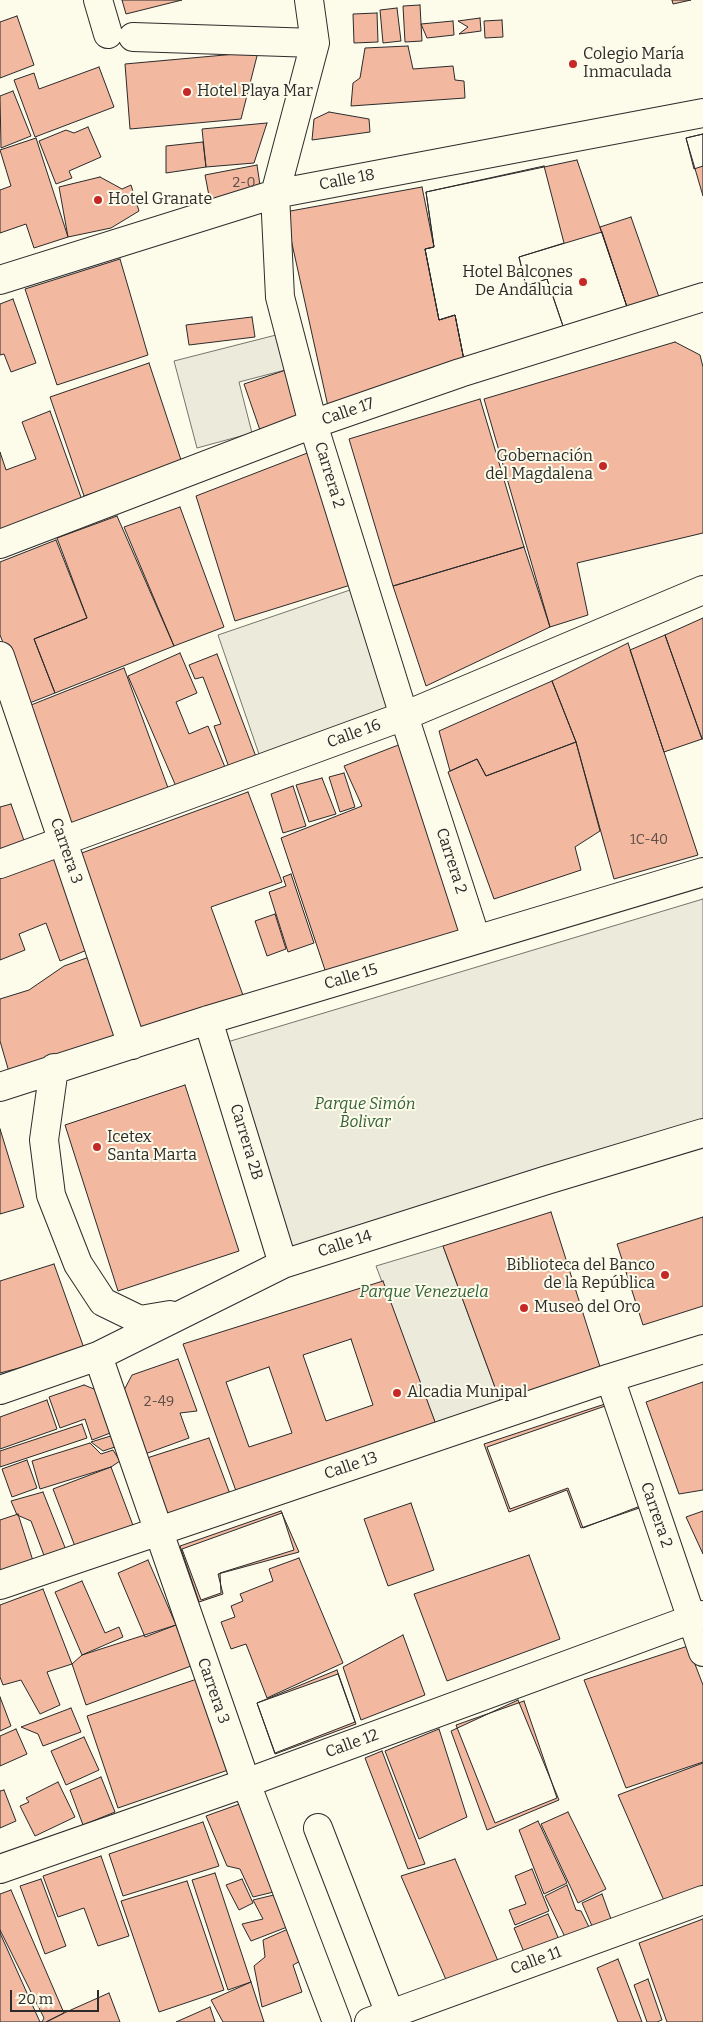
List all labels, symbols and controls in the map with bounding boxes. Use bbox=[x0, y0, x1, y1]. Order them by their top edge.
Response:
place label: Colegio María Inmaculada bbox=[583, 45, 684, 83]
marker: Colegio María Inmaculada bbox=[567, 58, 579, 70]
place label: Hotel Playa Mar bbox=[197, 82, 313, 102]
marker: Hotel Playa Mar bbox=[181, 86, 193, 98]
street label: Calle 18 bbox=[318, 165, 376, 195]
house number: 2-0 bbox=[232, 175, 256, 191]
place label: Hotel Granate bbox=[108, 190, 212, 210]
marker: Hotel Granate bbox=[92, 194, 104, 206]
place label: Hotel Balcones De Andalucia bbox=[462, 263, 573, 301]
marker: Hotel Balcones De Andalucia bbox=[577, 276, 589, 288]
street label: Calle 17 bbox=[319, 394, 377, 430]
street label: Carrera 2 bbox=[310, 440, 348, 510]
place label: Gobernación del Magdalena bbox=[485, 447, 593, 485]
marker: Gobernación del Magdalena bbox=[597, 460, 609, 472]
street label: Calle 16 bbox=[325, 715, 383, 753]
street label: Carrera 3 bbox=[46, 815, 86, 887]
street label: Carrera 2 bbox=[431, 826, 471, 896]
house number: 1C-40 bbox=[630, 832, 668, 848]
street label: Calle 15 bbox=[322, 960, 380, 994]
park label: Parque Simón Bolivar bbox=[315, 1095, 415, 1133]
street label: Carrera 2B bbox=[225, 1102, 267, 1182]
place label: Icetex Santa Marta bbox=[107, 1128, 197, 1166]
marker: Icetex Santa Marta bbox=[91, 1141, 103, 1153]
street label: Calle 14 bbox=[316, 1226, 374, 1262]
place label: Biblioteca del Banco de la República bbox=[506, 1256, 655, 1294]
marker: Biblioteca del Banco de la República bbox=[659, 1269, 671, 1281]
park label: Parque Venezuela bbox=[359, 1283, 489, 1303]
place label: Museo del Oro bbox=[534, 1298, 641, 1318]
marker: Museo del Oro bbox=[518, 1302, 530, 1314]
place label: Alcadia Munipal bbox=[407, 1383, 527, 1403]
marker: Alcadia Munipal bbox=[391, 1387, 403, 1399]
house number: 2-49 bbox=[144, 1394, 174, 1410]
street label: Calle 13 bbox=[322, 1448, 380, 1484]
street label: Carrera 2 bbox=[636, 1480, 676, 1550]
street label: Carrera 3 bbox=[193, 1655, 233, 1727]
street label: Calle 12 bbox=[323, 1726, 381, 1762]
street label: Calle 11 bbox=[508, 1943, 564, 1979]
scale bar bbox=[12, 1980, 101, 2012]
text: 20 m bbox=[18, 1990, 53, 2008]

